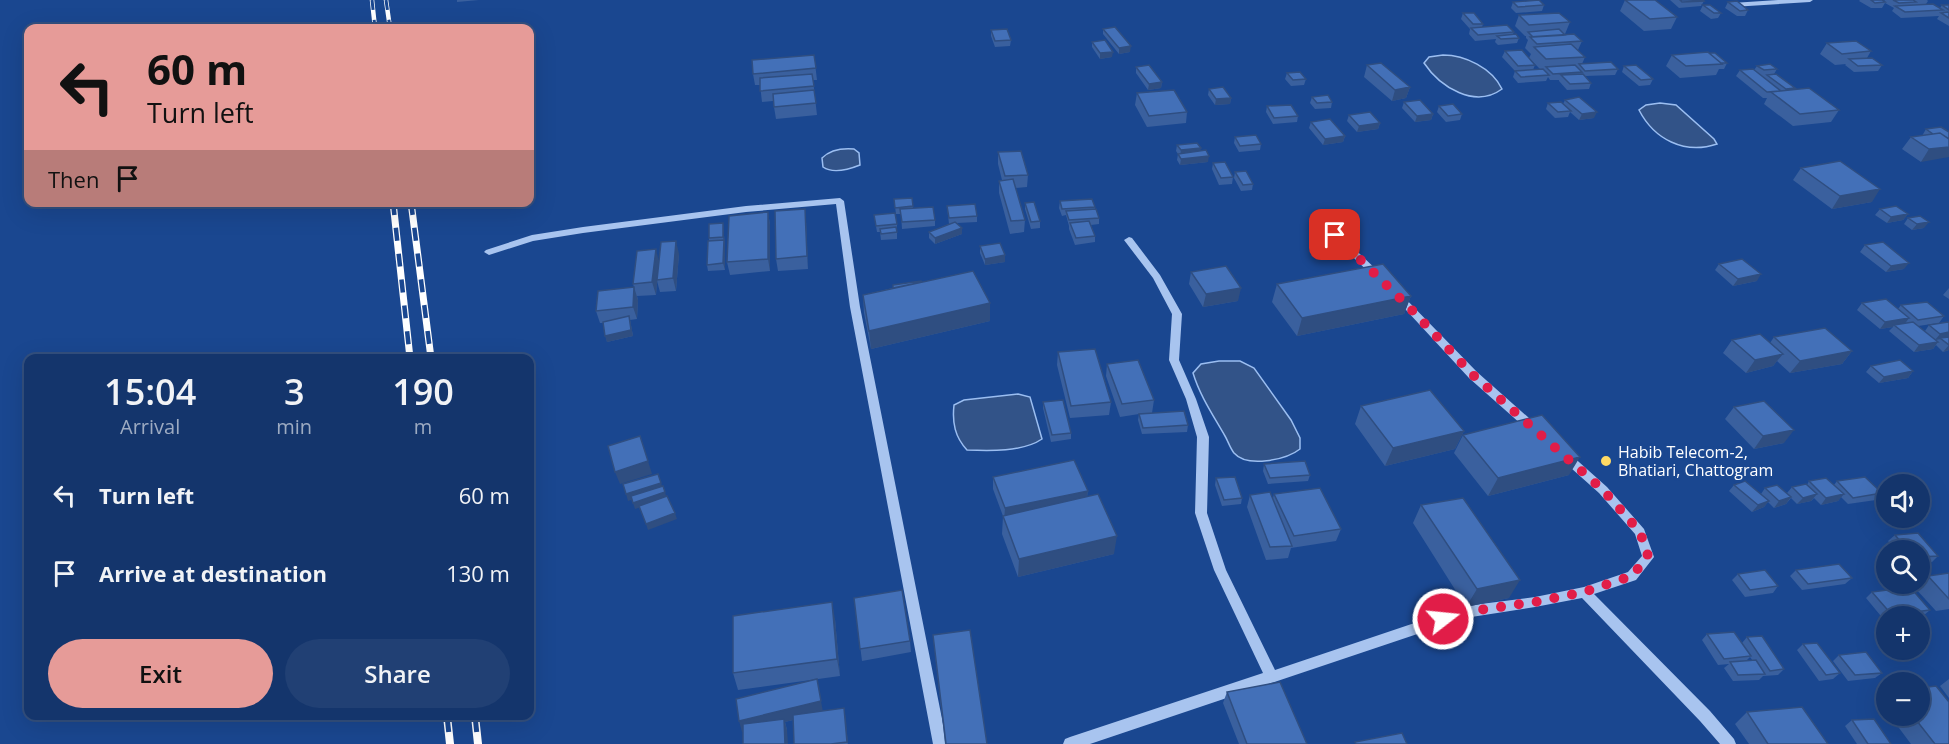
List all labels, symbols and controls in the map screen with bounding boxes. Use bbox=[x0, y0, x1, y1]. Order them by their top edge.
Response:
text: 60 m bbox=[147, 40, 247, 97]
icon: left bbox=[48, 48, 126, 126]
text: Turn left bbox=[147, 94, 254, 131]
icon: arrive bbox=[111, 162, 144, 195]
text: Then bbox=[48, 164, 99, 194]
pin bbox=[1309, 209, 1360, 260]
icon: arrive bbox=[1318, 218, 1351, 251]
text: 15:04 bbox=[104, 367, 196, 416]
text: 3 bbox=[284, 367, 305, 416]
text: 190 bbox=[392, 367, 454, 416]
text: Arrival bbox=[120, 413, 180, 440]
text: min bbox=[276, 413, 312, 440]
text: m bbox=[414, 413, 432, 440]
place label: Habib Telecom-2, Bhatiari, Chattogram bbox=[1618, 441, 1773, 481]
marker: Habib Telecom-2, Bhatiari, Chattogram bbox=[1599, 454, 1613, 468]
map controls bbox=[1876, 474, 1930, 726]
button: sound bbox=[1876, 474, 1930, 528]
icon: left bbox=[48, 479, 81, 512]
text: Turn left bbox=[99, 480, 194, 510]
text: 60 m bbox=[459, 480, 510, 510]
button: search bbox=[1876, 540, 1930, 594]
icon: arrive bbox=[48, 557, 81, 590]
text: Arrive at destination bbox=[99, 558, 327, 588]
text: 130 m bbox=[446, 558, 510, 588]
position arrow bbox=[1411, 587, 1475, 651]
button: + bbox=[1876, 606, 1930, 660]
button: Exit bbox=[48, 639, 273, 708]
button: Share bbox=[285, 639, 510, 708]
button: − bbox=[1876, 672, 1930, 726]

